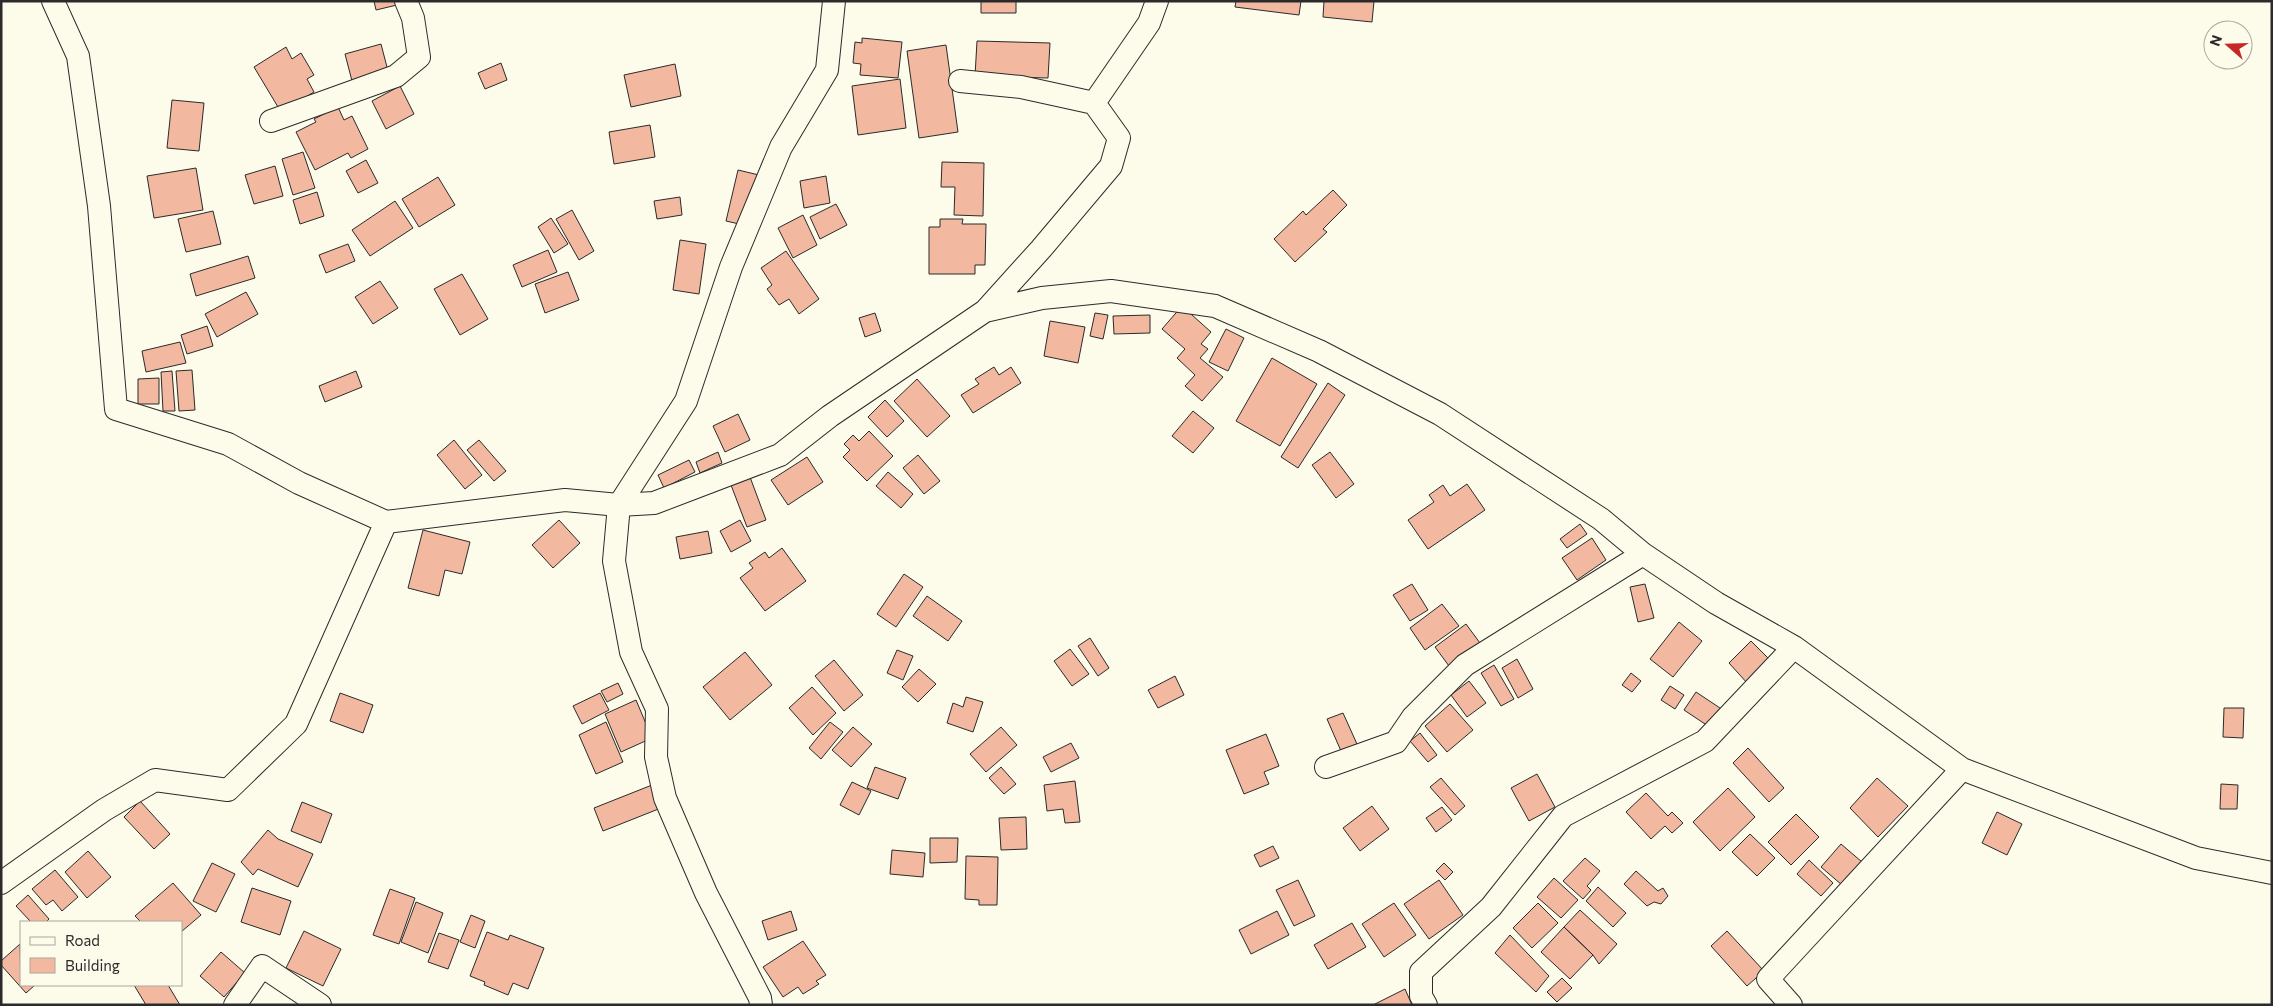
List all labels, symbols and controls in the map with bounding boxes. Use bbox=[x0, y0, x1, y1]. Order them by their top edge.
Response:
north arrow bbox=[2203, 20, 2253, 70]
text: N bbox=[2206, 33, 2225, 48]
legend bbox=[20, 921, 182, 986]
text: Road bbox=[65, 931, 100, 949]
text: Building bbox=[65, 956, 120, 974]

